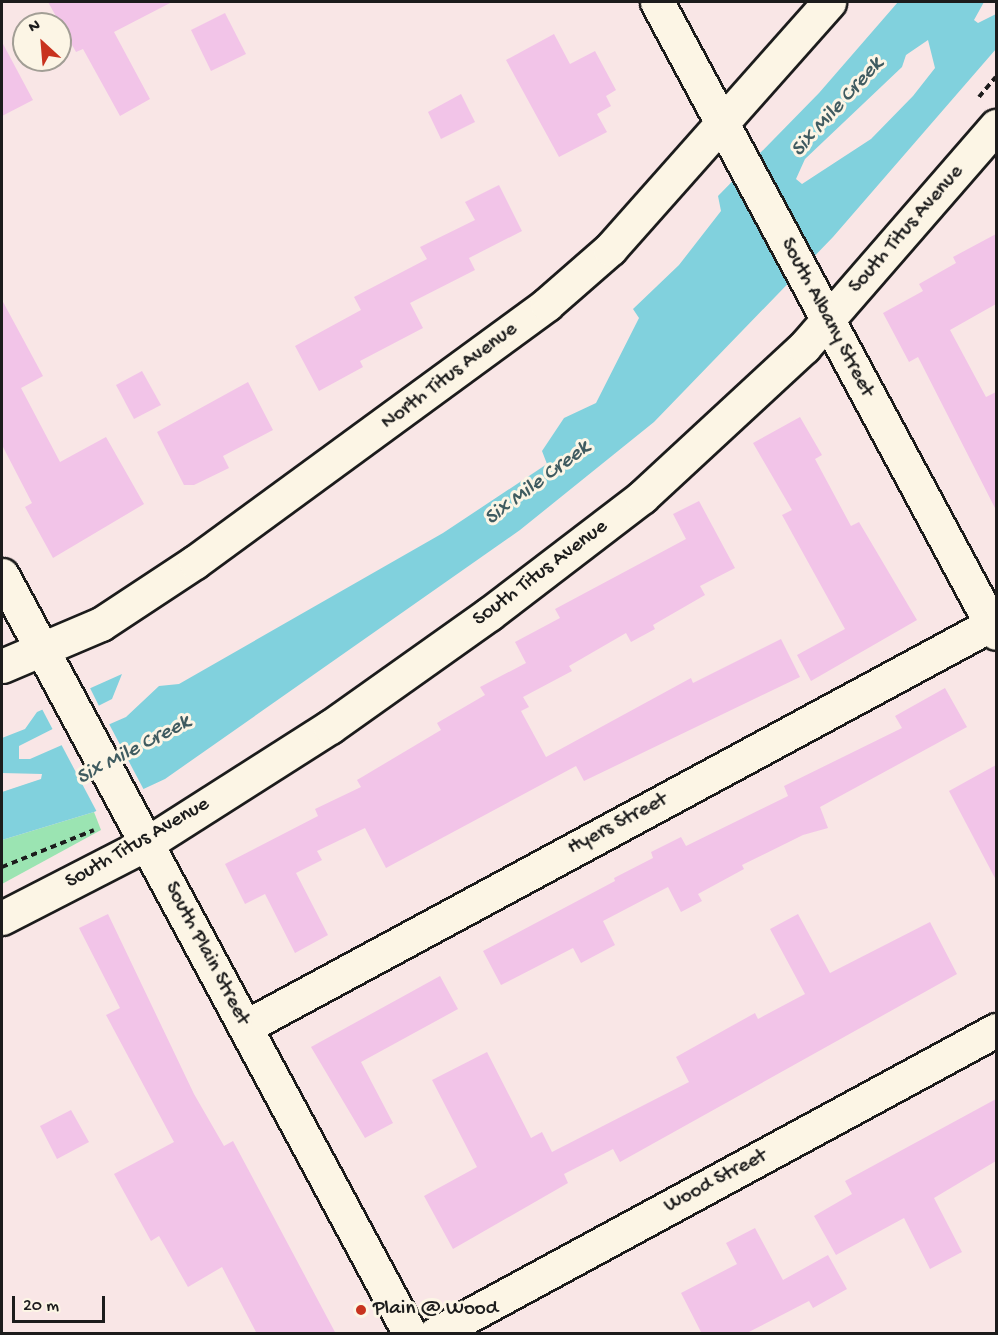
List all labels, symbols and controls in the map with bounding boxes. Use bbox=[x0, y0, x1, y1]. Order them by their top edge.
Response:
north arrow bbox=[12, 12, 72, 72]
text: N bbox=[26, 16, 44, 38]
water label: Six Mile Creek bbox=[786, 53, 890, 163]
street label: South Titus Avenue bbox=[844, 161, 970, 299]
street label: South Albany Street bbox=[773, 234, 879, 402]
street label: North Titus Avenue bbox=[377, 318, 523, 436]
water label: Six Mile Creek bbox=[480, 436, 596, 532]
street label: South Titus Avenue bbox=[469, 515, 613, 633]
water label: Six Mile Creek bbox=[72, 710, 196, 792]
street label: Hyers Street bbox=[564, 788, 672, 862]
street label: South Titus Avenue bbox=[61, 793, 215, 895]
street label: South Plain Street bbox=[158, 878, 254, 1030]
street label: Wood Street bbox=[660, 1144, 772, 1220]
scale bar bbox=[15, 1284, 108, 1322]
text: 20 m bbox=[23, 1296, 59, 1317]
place label: Plain @ Wood bbox=[373, 1297, 498, 1323]
marker: Plain @ Wood bbox=[354, 1303, 368, 1317]

